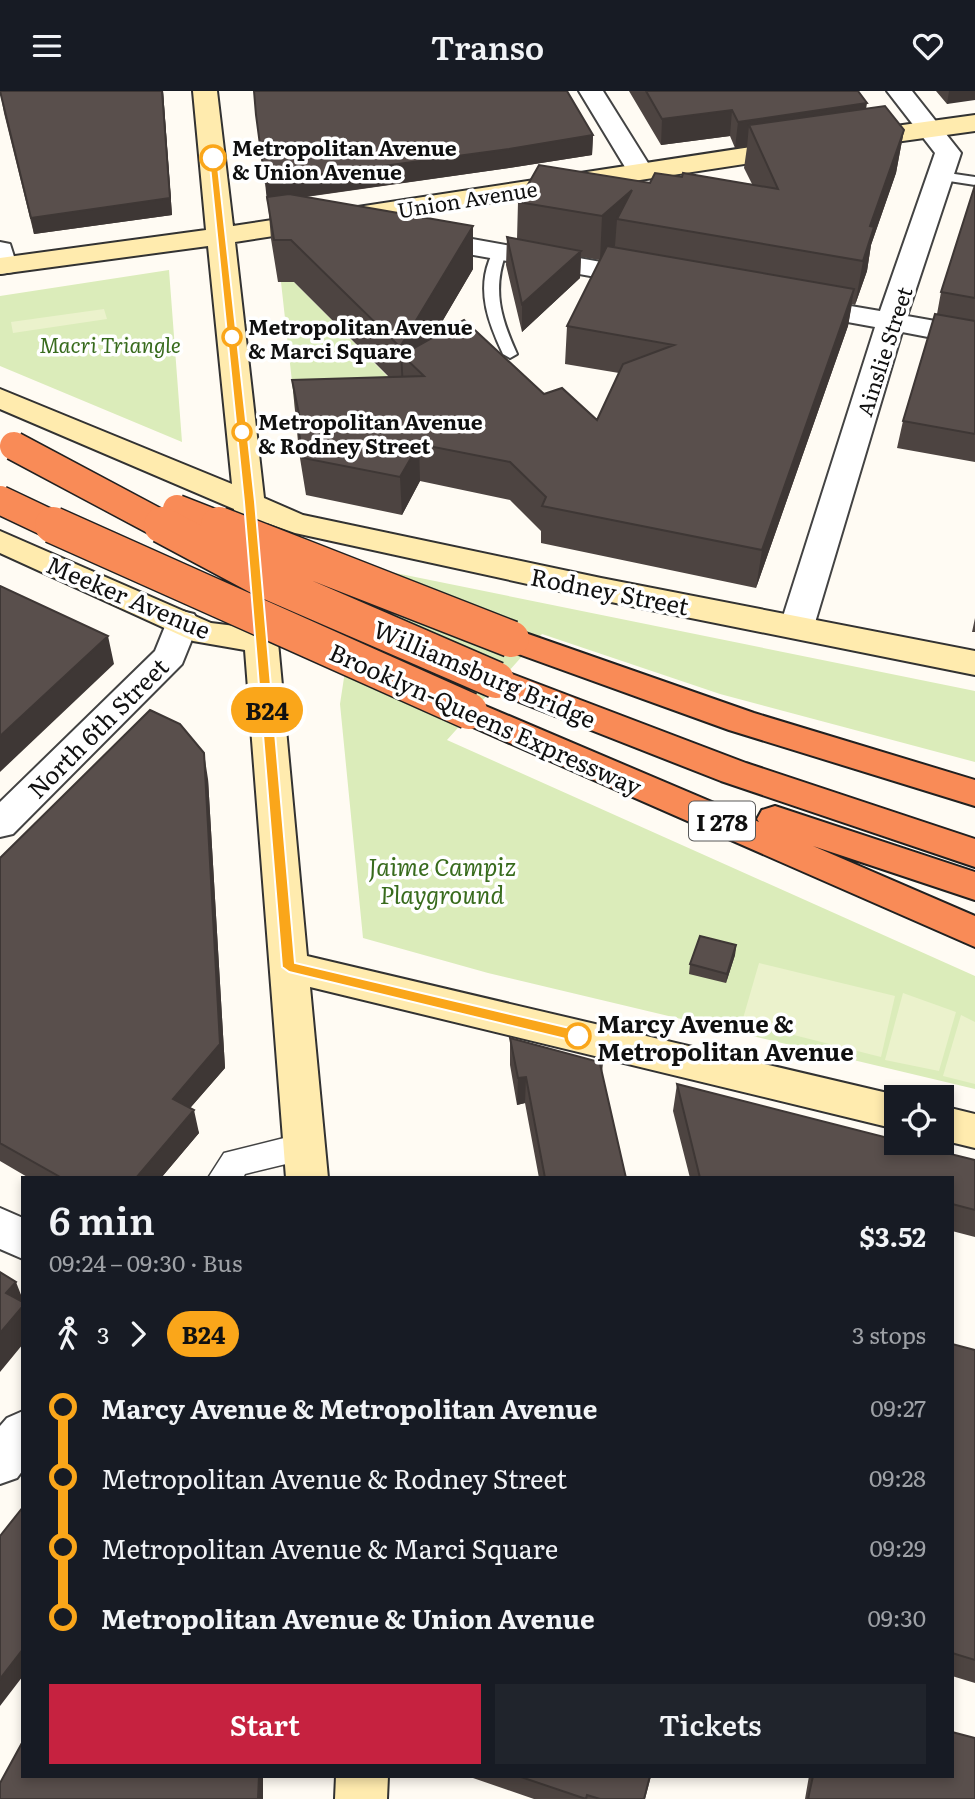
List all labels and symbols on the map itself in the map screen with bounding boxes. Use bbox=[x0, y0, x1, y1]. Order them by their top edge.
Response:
place label: Metropolitan Avenue & Union Avenue bbox=[232, 131, 457, 186]
marker: Metropolitan Avenue & Union Avenue bbox=[200, 145, 226, 171]
street label: Union Avenue bbox=[395, 172, 539, 224]
street label: Ainslie Street bbox=[847, 282, 919, 420]
place label: Metropolitan Avenue & Marci Square bbox=[248, 310, 473, 365]
marker: Metropolitan Avenue & Marci Square bbox=[222, 327, 242, 347]
park label: Macri Triangle bbox=[39, 328, 181, 359]
place label: Metropolitan Avenue & Rodney Street bbox=[258, 405, 483, 460]
marker: Metropolitan Avenue & Rodney Street bbox=[232, 422, 252, 442]
street label: Meeker Avenue bbox=[42, 546, 216, 646]
street label: Rodney Street bbox=[528, 558, 692, 623]
street label: Williamsburg Bridge bbox=[368, 610, 602, 736]
street label: Brooklyn-Queens Expressway bbox=[324, 633, 648, 803]
street label: North 6th Street bbox=[19, 649, 175, 805]
line badge: B24 bbox=[227, 687, 307, 733]
road number: I 278 bbox=[689, 801, 755, 841]
park label: Jaime Campiz Playground bbox=[368, 848, 516, 911]
place label: Marcy Avenue & Metropolitan Avenue bbox=[597, 1005, 854, 1068]
marker: Marcy Avenue & Metropolitan Avenue bbox=[565, 1023, 591, 1049]

